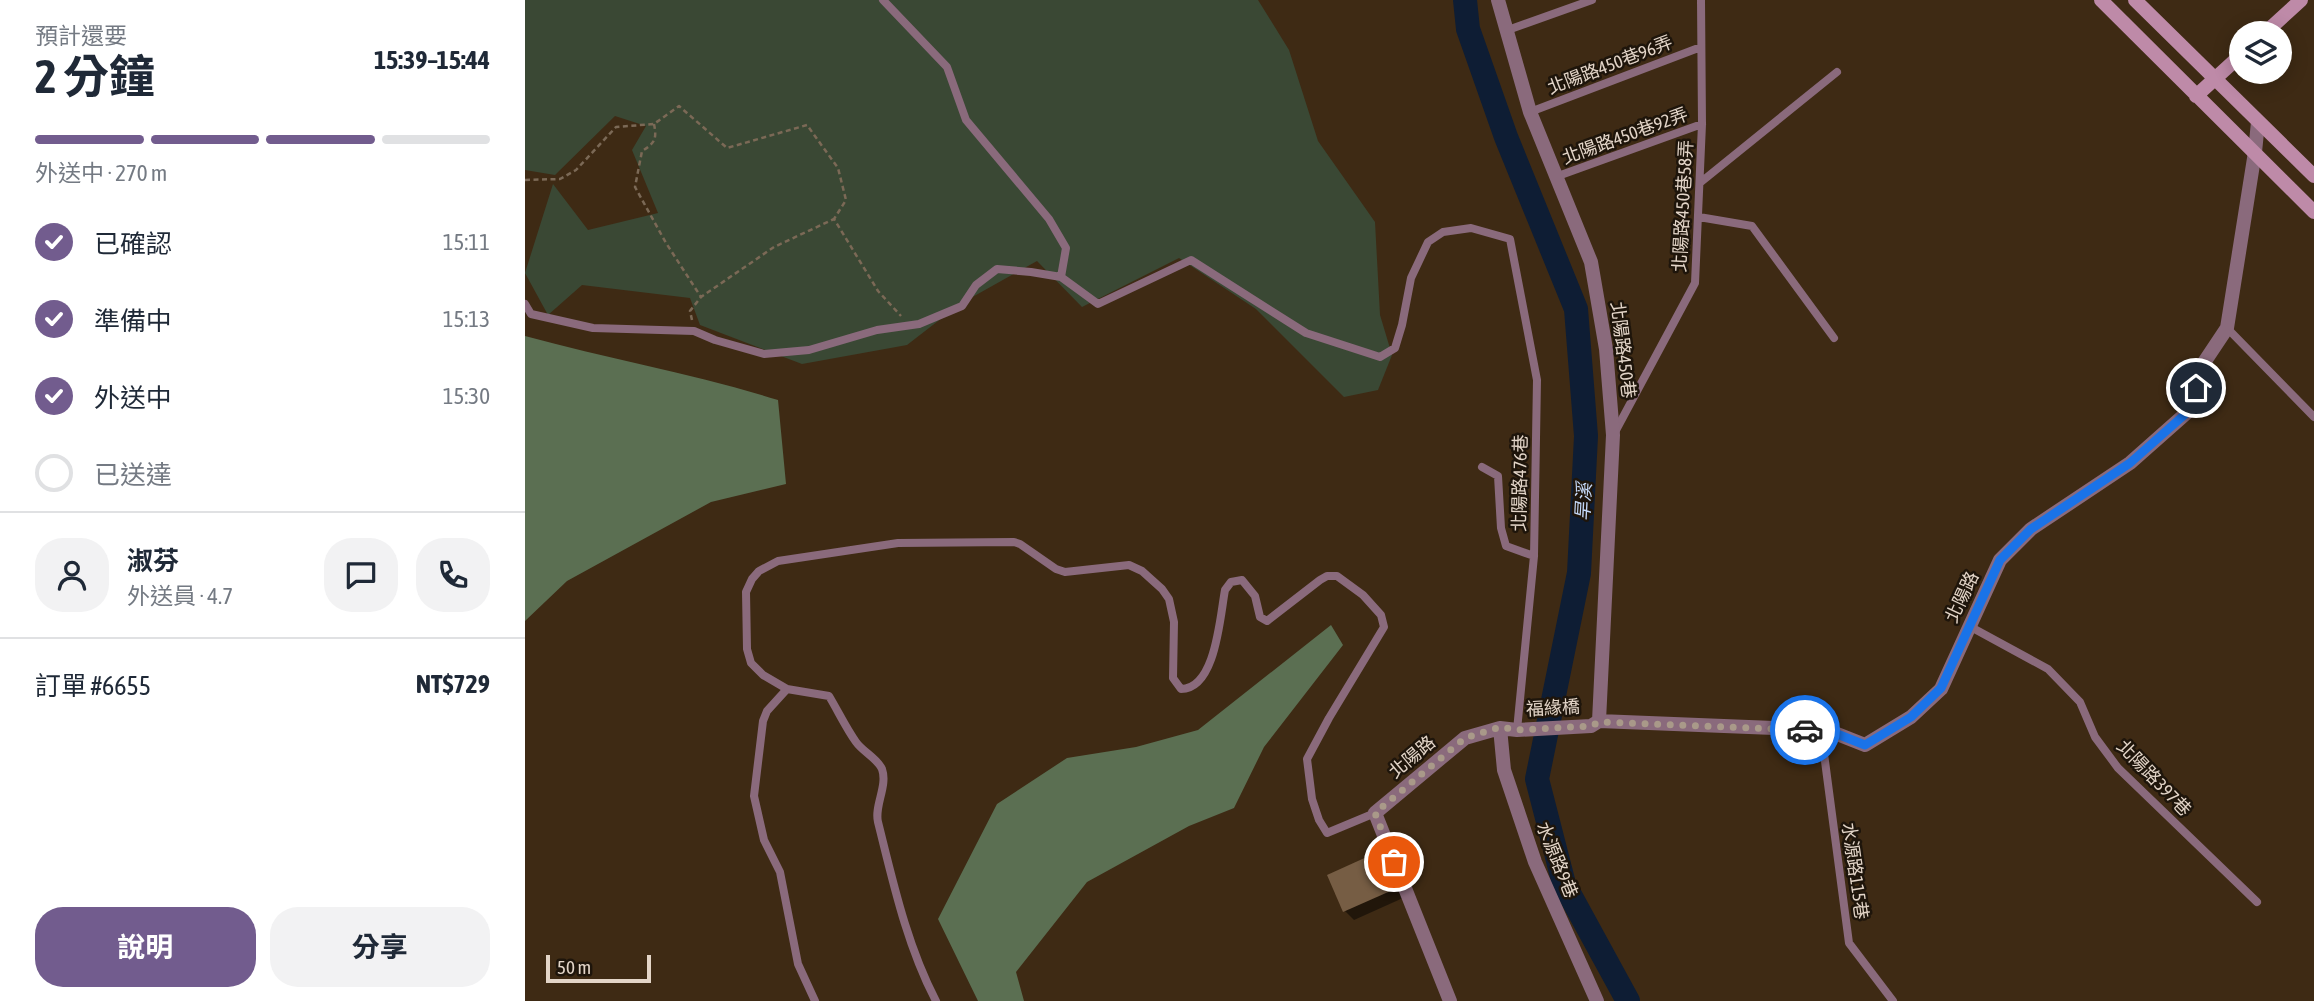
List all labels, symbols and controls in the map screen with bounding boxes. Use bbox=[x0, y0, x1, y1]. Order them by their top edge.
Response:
map controls bbox=[2229, 21, 2292, 84]
button: layers bbox=[2229, 21, 2292, 84]
text: 預計還要 bbox=[35, 23, 127, 49]
street label: 北陽路450巷96弄 bbox=[1544, 31, 1675, 98]
text: 15:39–15:44 bbox=[374, 45, 490, 75]
text: 2 分鐘 bbox=[35, 50, 155, 103]
street label: 北陽路450巷92弄 bbox=[1559, 103, 1691, 168]
street label: 北陽路450巷58弄 bbox=[1669, 139, 1696, 273]
text: 外送中 · 270 m bbox=[35, 160, 167, 186]
icon: check bbox=[35, 223, 73, 261]
text: 已確認 bbox=[94, 229, 172, 259]
text: 15:11 bbox=[443, 229, 490, 255]
icon: check bbox=[35, 300, 73, 338]
street label: 北陽路450巷 bbox=[1607, 300, 1640, 400]
text: 準備中 bbox=[94, 306, 172, 336]
text: 15:13 bbox=[443, 306, 490, 332]
pin bbox=[2166, 358, 2226, 418]
icon: home bbox=[2177, 369, 2215, 407]
icon: check bbox=[35, 377, 73, 415]
text: 外送中 bbox=[94, 383, 172, 413]
text: 15:30 bbox=[443, 383, 490, 409]
street label: 北陽路476巷 bbox=[1508, 434, 1531, 532]
text: 已送達 bbox=[94, 460, 172, 490]
water label: 旱溪 bbox=[1571, 479, 1595, 522]
button: person bbox=[35, 538, 109, 612]
button: chat bbox=[324, 538, 398, 612]
button: phone bbox=[416, 538, 490, 612]
text: 淑芬 bbox=[127, 546, 179, 576]
street label: 北陽路 bbox=[1941, 568, 1982, 626]
text: 外送員 · 4.7 bbox=[127, 583, 233, 609]
text: NT$729 bbox=[416, 669, 490, 699]
text: 訂單 #6655 bbox=[35, 671, 151, 701]
courier bbox=[1770, 695, 1840, 765]
street label: 福緣橋 bbox=[1525, 696, 1580, 719]
icon: car bbox=[1786, 711, 1824, 749]
street label: 北陽路 bbox=[1384, 731, 1439, 782]
street label: 北陽路397巷 bbox=[2113, 735, 2196, 820]
street label: 水源路9巷 bbox=[1533, 819, 1582, 901]
street label: 水源路115巷 bbox=[1838, 821, 1873, 921]
pin bbox=[1364, 832, 1424, 892]
icon: bag bbox=[1375, 843, 1413, 881]
button: 說明 bbox=[35, 907, 256, 987]
button: 分享 bbox=[270, 907, 490, 987]
scale bar bbox=[546, 952, 651, 984]
text: 50 m bbox=[557, 956, 591, 978]

